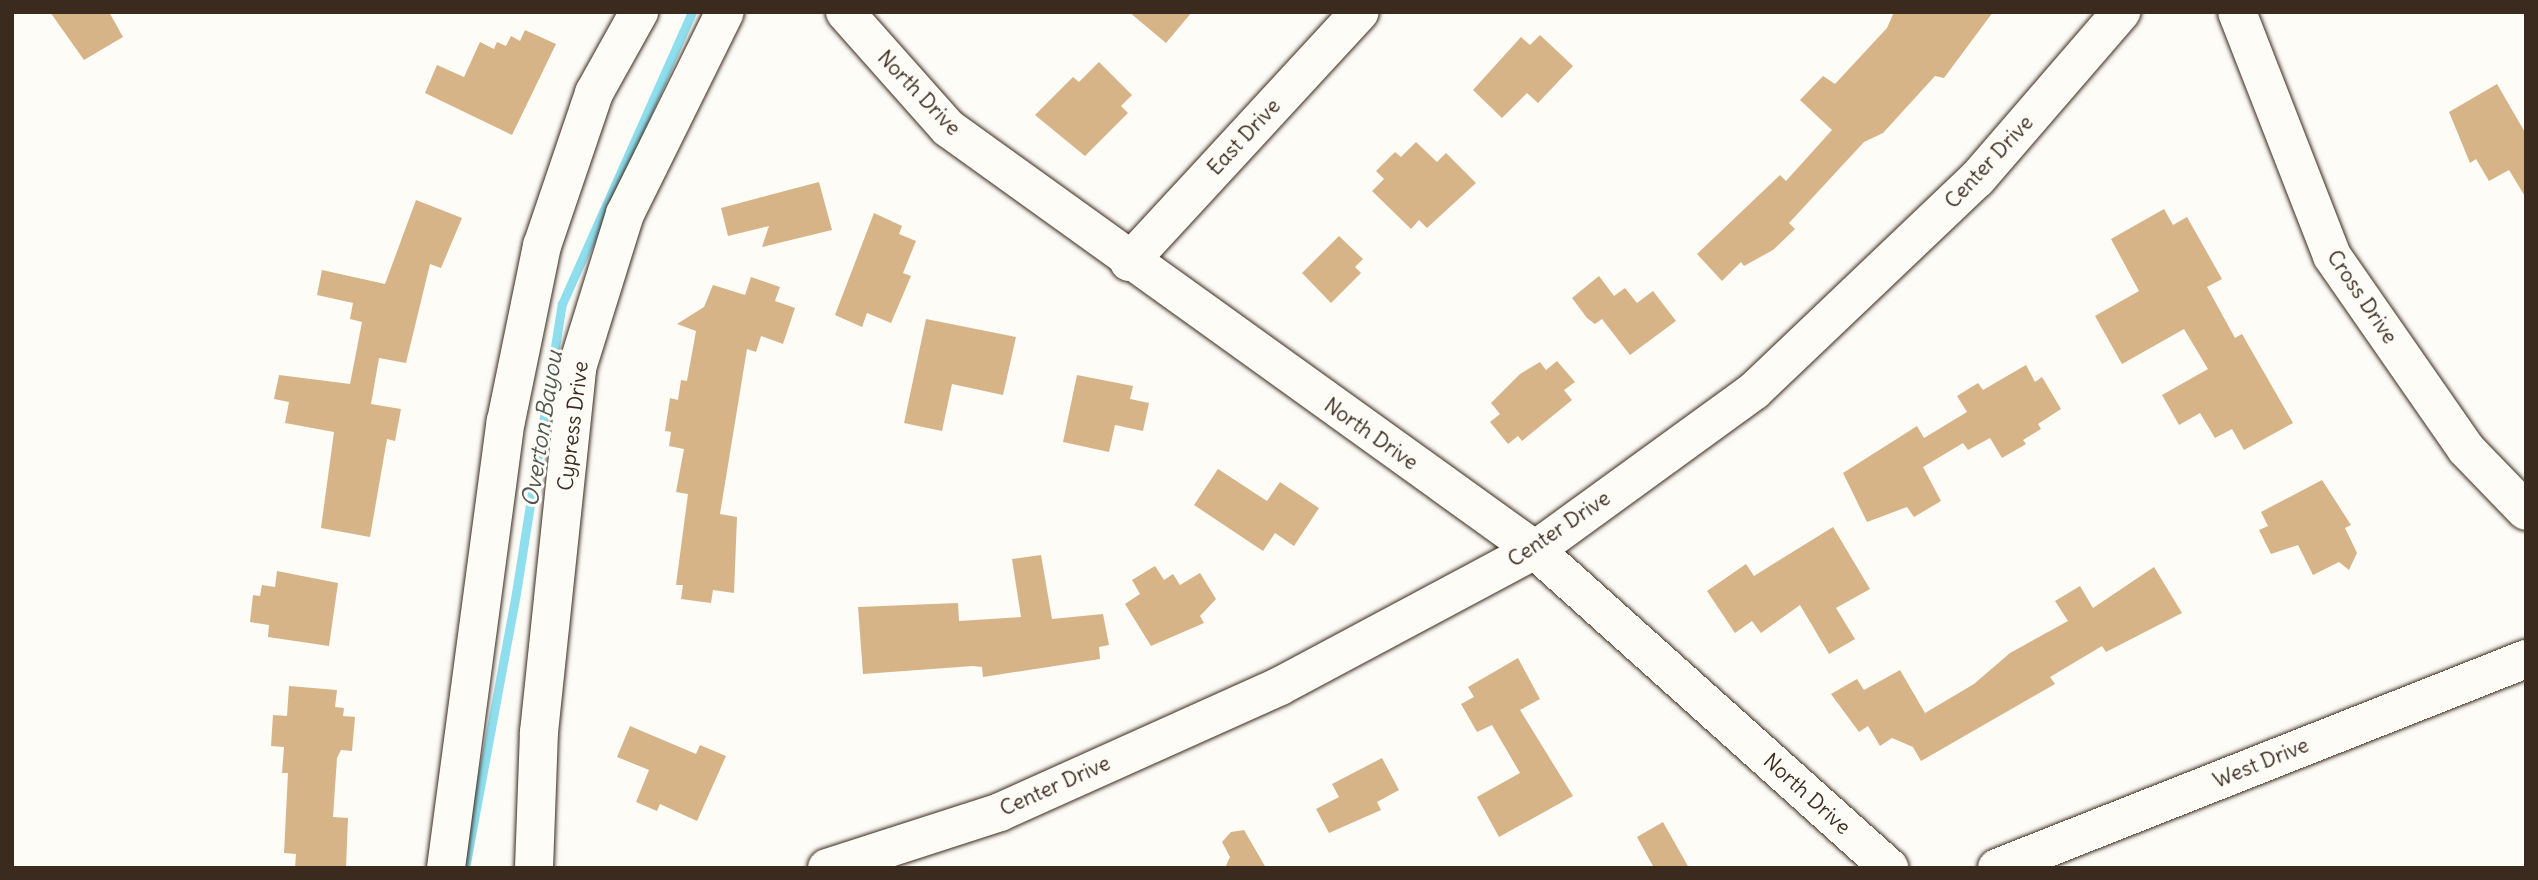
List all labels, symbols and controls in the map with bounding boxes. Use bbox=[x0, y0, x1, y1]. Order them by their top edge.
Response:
street label: North Drive bbox=[872, 45, 966, 141]
street label: East Drive bbox=[1202, 94, 1286, 180]
street label: Center Drive bbox=[1940, 110, 2038, 214]
street label: Cross Drive bbox=[2321, 245, 2403, 349]
water label: Overton Bayou bbox=[516, 349, 568, 509]
street label: Cypress Drive bbox=[553, 360, 593, 492]
street label: North Drive bbox=[1319, 393, 1423, 475]
street label: Center Drive bbox=[1503, 486, 1615, 572]
street label: West Drive bbox=[2209, 732, 2313, 794]
street label: North Drive bbox=[1758, 748, 1856, 840]
street label: Center Drive bbox=[996, 751, 1114, 821]

